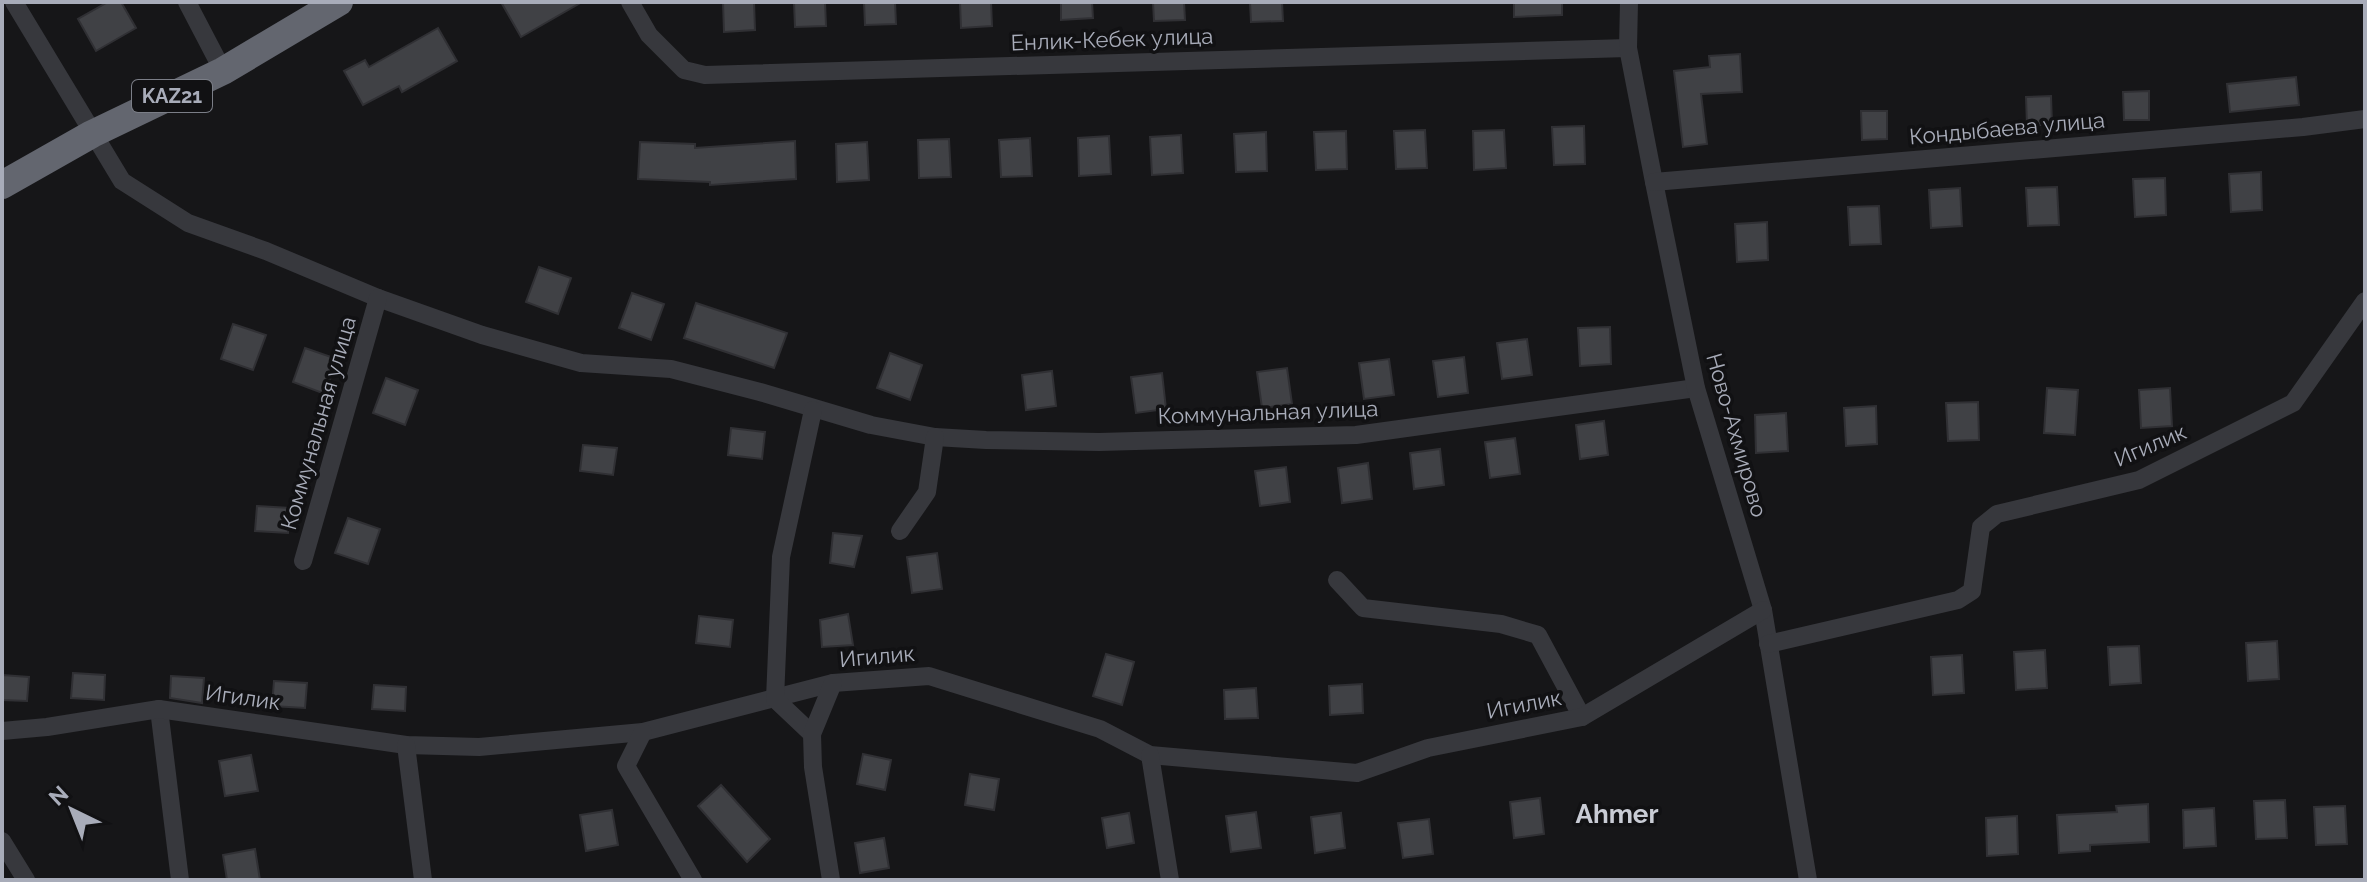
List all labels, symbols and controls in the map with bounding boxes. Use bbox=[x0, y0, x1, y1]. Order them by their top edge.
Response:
street label: Енлик-Кебек улица bbox=[1010, 22, 1214, 56]
road number: KAZ21 bbox=[132, 80, 212, 112]
street label: Кондыбаева улица bbox=[1908, 107, 2106, 149]
street label: Коммунальная улица bbox=[275, 313, 361, 533]
street label: Ново-Ахмирово bbox=[1701, 350, 1773, 520]
street label: Коммунальная улица bbox=[1157, 395, 1379, 429]
street label: Игилик bbox=[2110, 418, 2190, 472]
street label: Игилик bbox=[838, 640, 916, 672]
street label: Игилик bbox=[204, 679, 282, 715]
street label: Игилик bbox=[1484, 684, 1564, 724]
north arrow bbox=[32, 770, 112, 850]
text: N bbox=[43, 780, 73, 811]
district label: Ahmer bbox=[1575, 799, 1659, 829]

